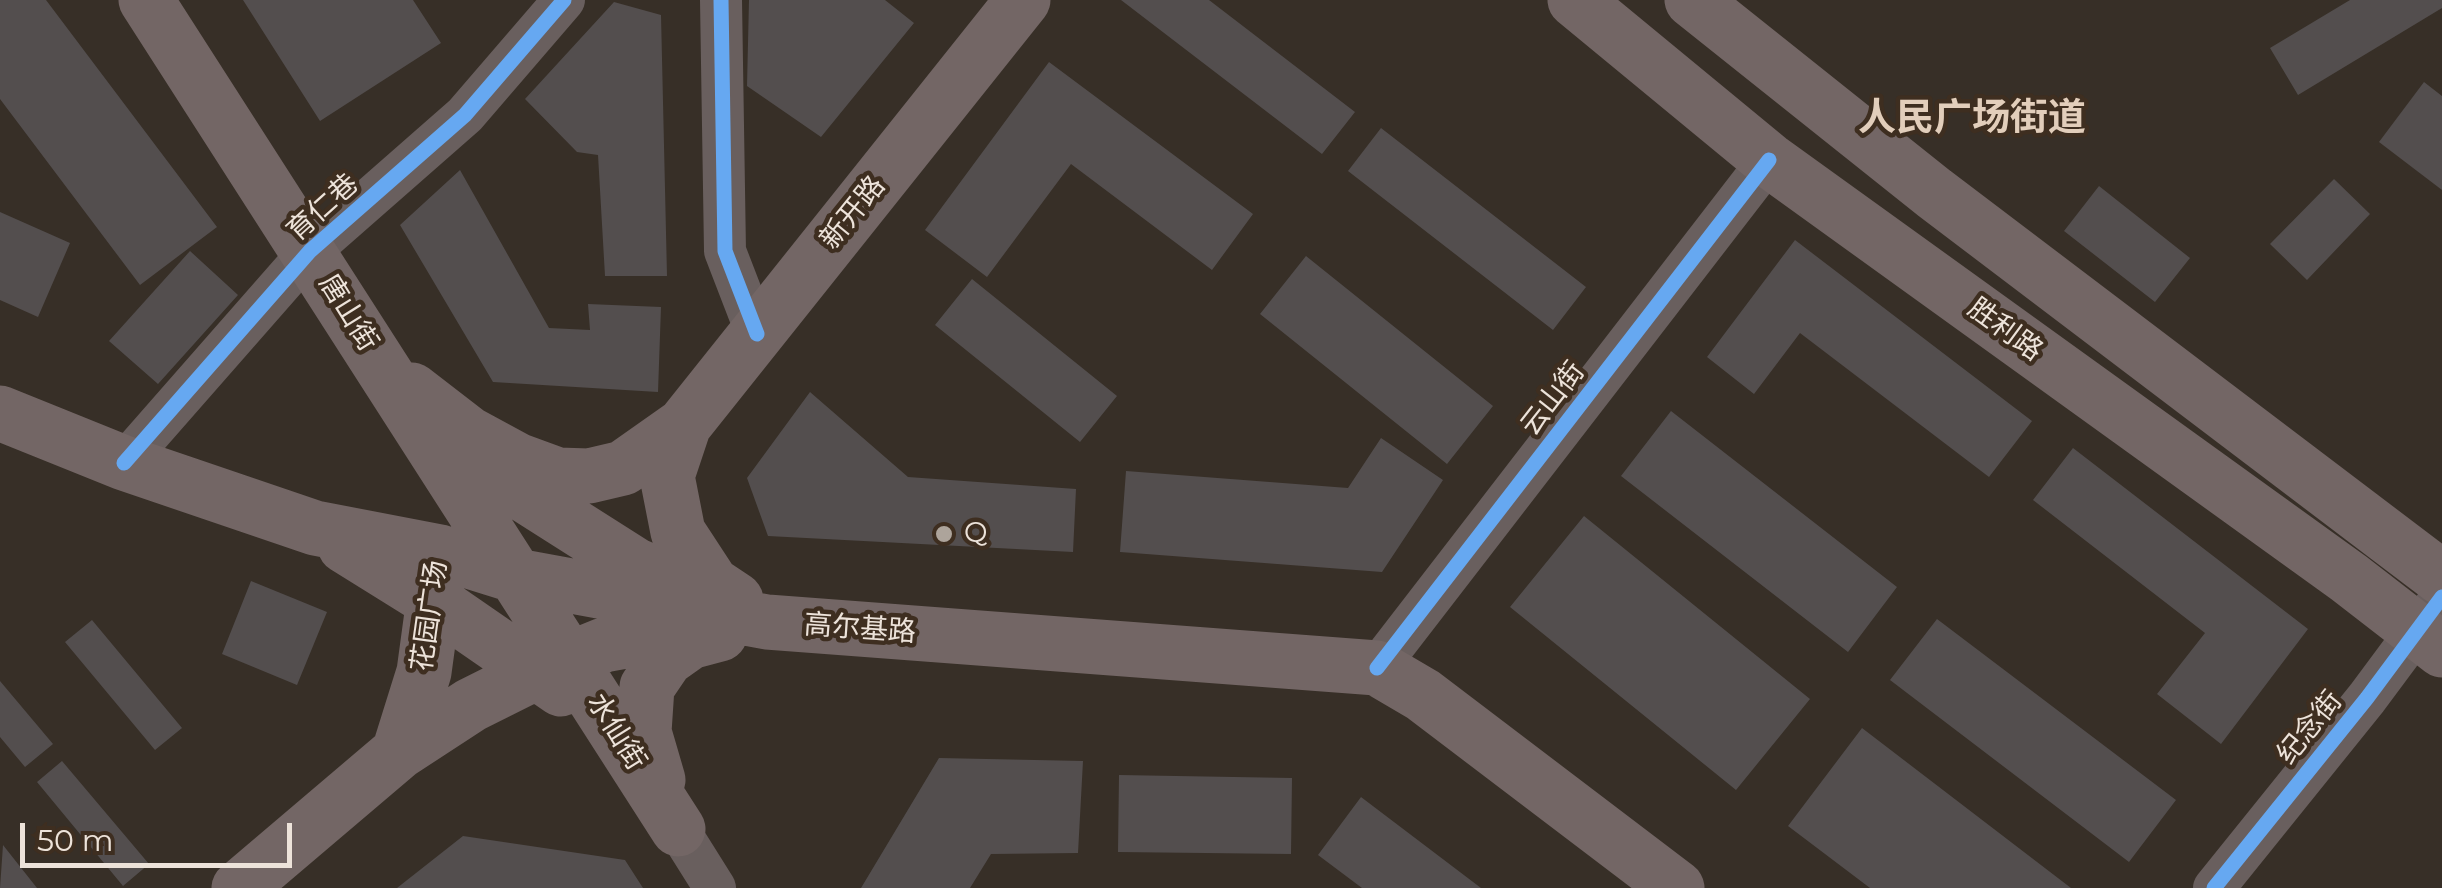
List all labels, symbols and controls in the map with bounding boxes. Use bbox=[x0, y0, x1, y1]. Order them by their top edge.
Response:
district label: 人民广场街道 bbox=[1858, 96, 2086, 142]
street label: 育仁巷 bbox=[281, 167, 365, 249]
street label: 新开路 bbox=[814, 170, 892, 256]
street label: 唐山街 bbox=[311, 268, 385, 358]
street label: 胜利路 bbox=[1961, 292, 2049, 368]
street label: 云山街 bbox=[1514, 356, 1592, 442]
place label: Q bbox=[964, 517, 987, 551]
marker: Q bbox=[933, 523, 955, 545]
street label: 花园广场 bbox=[406, 558, 454, 674]
street label: 高尔基路 bbox=[803, 608, 917, 650]
street label: 纪念街 bbox=[2271, 685, 2349, 771]
street label: 水仙街 bbox=[579, 687, 653, 777]
scale bar bbox=[25, 803, 298, 865]
text: 50 m bbox=[37, 822, 114, 859]

